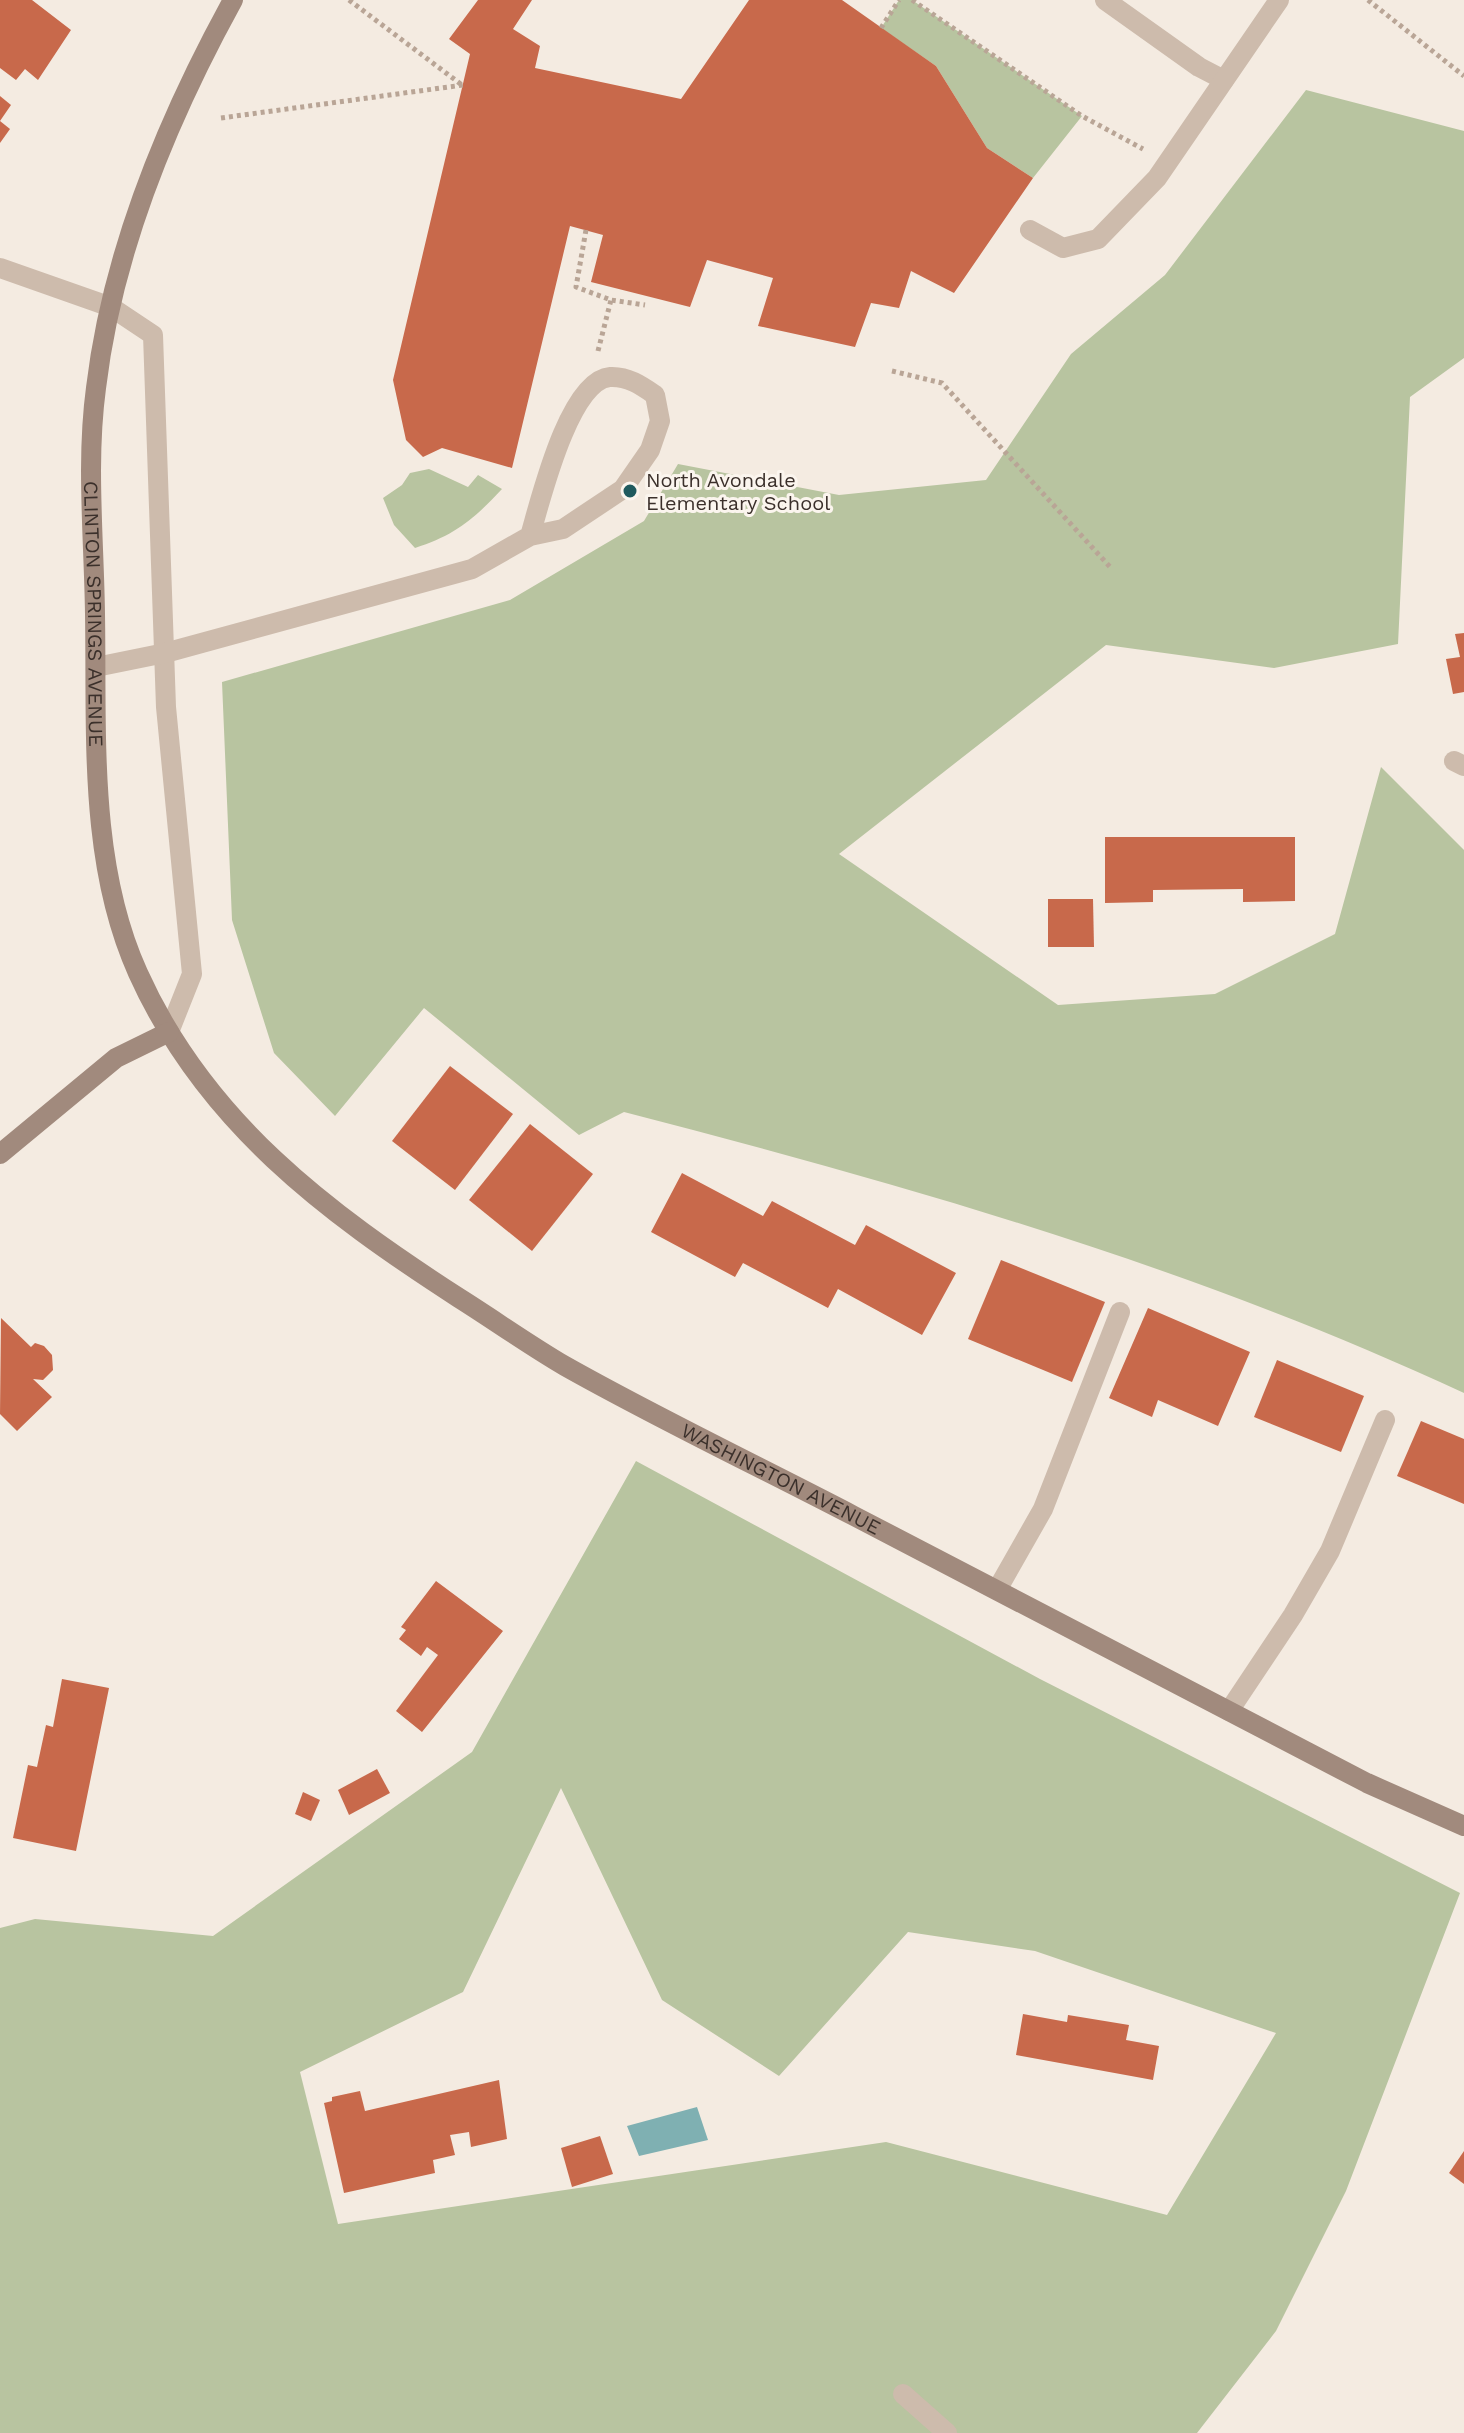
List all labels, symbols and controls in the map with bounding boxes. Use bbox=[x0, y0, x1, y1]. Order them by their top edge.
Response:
place label: North Avondale Elementary School bbox=[646, 468, 830, 515]
street label: CLINTON SPRINGS AVENUE bbox=[79, 481, 108, 747]
marker: North Avondale Elementary School bbox=[621, 482, 639, 500]
street label: WASHINGTON AVENUE bbox=[677, 1418, 885, 1540]

